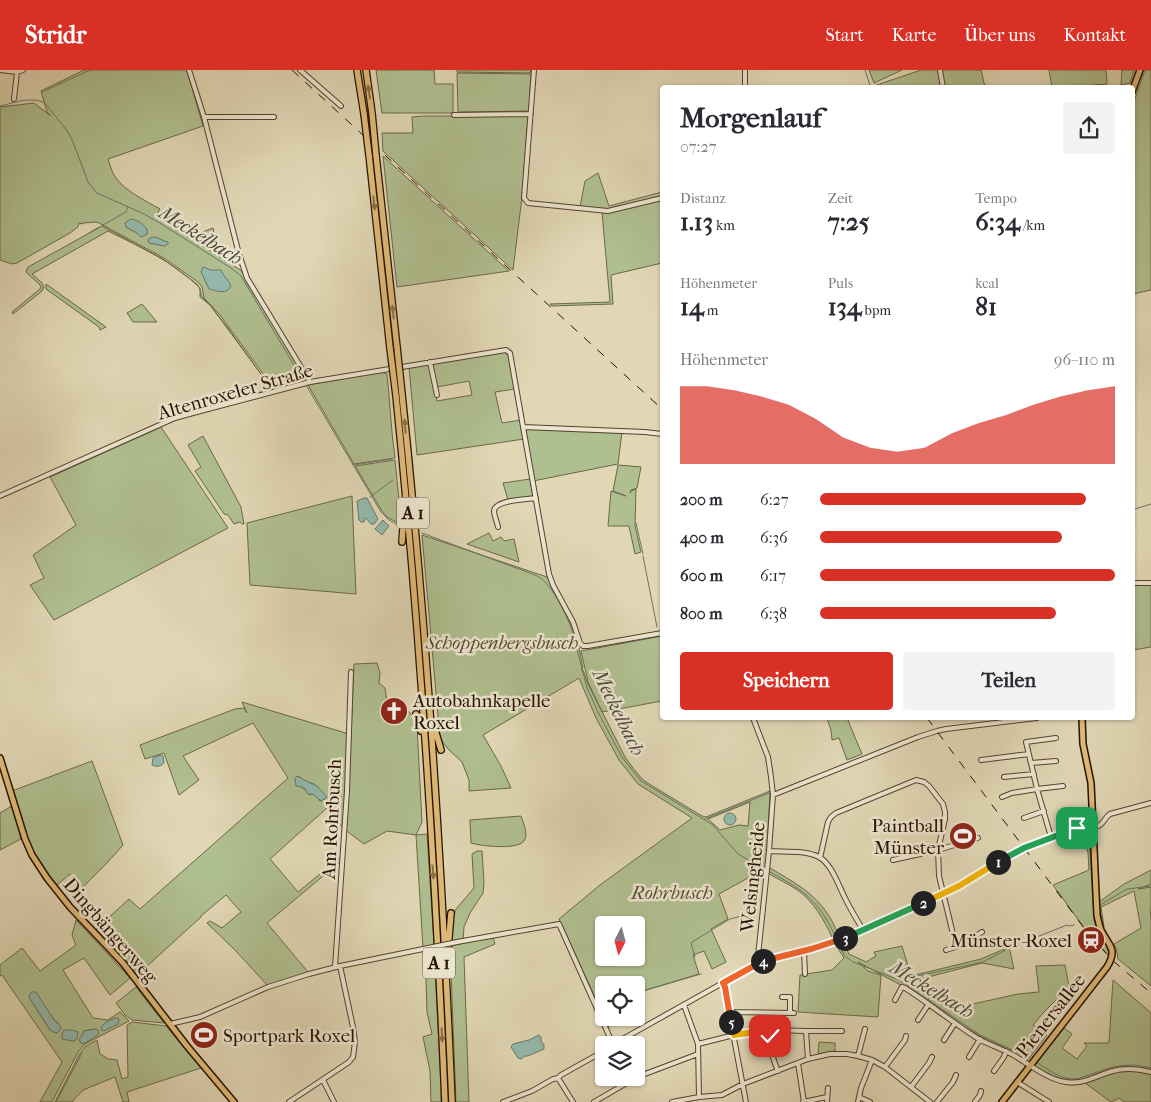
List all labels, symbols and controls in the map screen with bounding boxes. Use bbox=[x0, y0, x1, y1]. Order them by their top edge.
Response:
text: Stridr bbox=[25, 21, 86, 49]
text: Start bbox=[825, 25, 864, 46]
text: Karte bbox=[892, 25, 936, 46]
text: Über uns bbox=[964, 25, 1035, 46]
text: Kontakt bbox=[1063, 25, 1126, 46]
one-way arrow bbox=[365, 83, 373, 99]
text: Morgenlauf bbox=[680, 101, 822, 134]
button: share bbox=[1063, 102, 1115, 154]
text: 07:27 bbox=[680, 137, 716, 156]
text: Distanz bbox=[680, 190, 726, 207]
text: Zeit bbox=[828, 190, 853, 207]
text: Tempo bbox=[975, 190, 1017, 207]
one-way arrow bbox=[370, 196, 378, 212]
water label: Meckelbach bbox=[153, 200, 247, 270]
text: 1.13 bbox=[680, 207, 713, 236]
text: 7:25 bbox=[828, 207, 869, 236]
text: 6:34 bbox=[975, 207, 1020, 236]
text: km bbox=[713, 217, 735, 234]
text: /km bbox=[1020, 217, 1045, 234]
text: Höhenmeter bbox=[680, 275, 757, 292]
text: Puls bbox=[828, 275, 853, 292]
text: kcal bbox=[975, 275, 999, 292]
text: 14 bbox=[680, 292, 704, 321]
text: 134 bbox=[828, 292, 862, 321]
text: 81 bbox=[975, 292, 997, 321]
text: m bbox=[704, 302, 718, 319]
text: bpm bbox=[862, 302, 891, 319]
one-way arrow bbox=[389, 303, 397, 319]
text: Höhenmeter bbox=[680, 350, 768, 369]
text: 96–110 m bbox=[1054, 350, 1115, 369]
street label: Altenroxeler Straße bbox=[154, 359, 316, 425]
one-way arrow bbox=[401, 418, 409, 434]
text: 200 m bbox=[680, 490, 723, 509]
text: 6:27 bbox=[760, 490, 788, 509]
road number: A 1 bbox=[397, 498, 429, 528]
text: 400 m bbox=[680, 528, 724, 547]
text: 6:36 bbox=[760, 528, 788, 547]
text: 600 m bbox=[680, 566, 723, 585]
text: 6:17 bbox=[760, 566, 786, 585]
text: 800 m bbox=[680, 604, 722, 623]
text: 6:38 bbox=[760, 604, 787, 623]
park label: Schoppenbergsbusch bbox=[425, 632, 578, 654]
button: Speichern bbox=[680, 652, 893, 710]
button: Teilen bbox=[903, 652, 1115, 710]
water label: Meckelbach bbox=[587, 663, 649, 759]
place label: Autobahnkapelle Roxel bbox=[412, 690, 551, 734]
church icon: Autobahnkapelle Roxel bbox=[379, 696, 409, 726]
street label: Am Rohrbusch bbox=[318, 758, 346, 881]
pin bbox=[1056, 807, 1098, 849]
icon: arrive bbox=[1063, 814, 1091, 842]
place label: Paintball Münster bbox=[871, 815, 945, 859]
street label: Welsingheide bbox=[736, 821, 770, 934]
sports icon: Paintball Münster bbox=[948, 821, 978, 851]
pin: 1 bbox=[986, 850, 1010, 874]
text: 1 bbox=[996, 854, 1001, 871]
one-way arrow bbox=[430, 865, 438, 881]
street label: Dingbängerweg bbox=[59, 874, 162, 988]
park label: Rohrbusch bbox=[629, 882, 713, 904]
pin: 2 bbox=[910, 890, 936, 916]
text: 2 bbox=[920, 895, 927, 912]
north arrow bbox=[595, 916, 645, 966]
map controls bbox=[595, 916, 645, 1086]
station icon: Münster-Roxel bbox=[1076, 925, 1106, 955]
pin: 3 bbox=[832, 926, 858, 950]
text: 3 bbox=[843, 930, 848, 947]
place label: Münster-Roxel bbox=[950, 930, 1072, 952]
road number: A 1 bbox=[423, 948, 455, 978]
pin: 4 bbox=[750, 948, 776, 974]
text: 4 bbox=[759, 953, 768, 970]
water label: Meckelbach bbox=[884, 954, 978, 1023]
street label: Pienersallee bbox=[1011, 970, 1090, 1062]
button: locate bbox=[595, 976, 645, 1026]
pin: 5 bbox=[718, 1010, 744, 1034]
text: 5 bbox=[728, 1014, 735, 1031]
pin bbox=[749, 1015, 791, 1057]
sports icon: Sportpark Roxel bbox=[189, 1020, 219, 1050]
icon: check bbox=[756, 1022, 784, 1050]
place label: Sportpark Roxel bbox=[223, 1025, 355, 1047]
one-way arrow bbox=[439, 1027, 447, 1043]
button: layers bbox=[595, 1036, 645, 1086]

